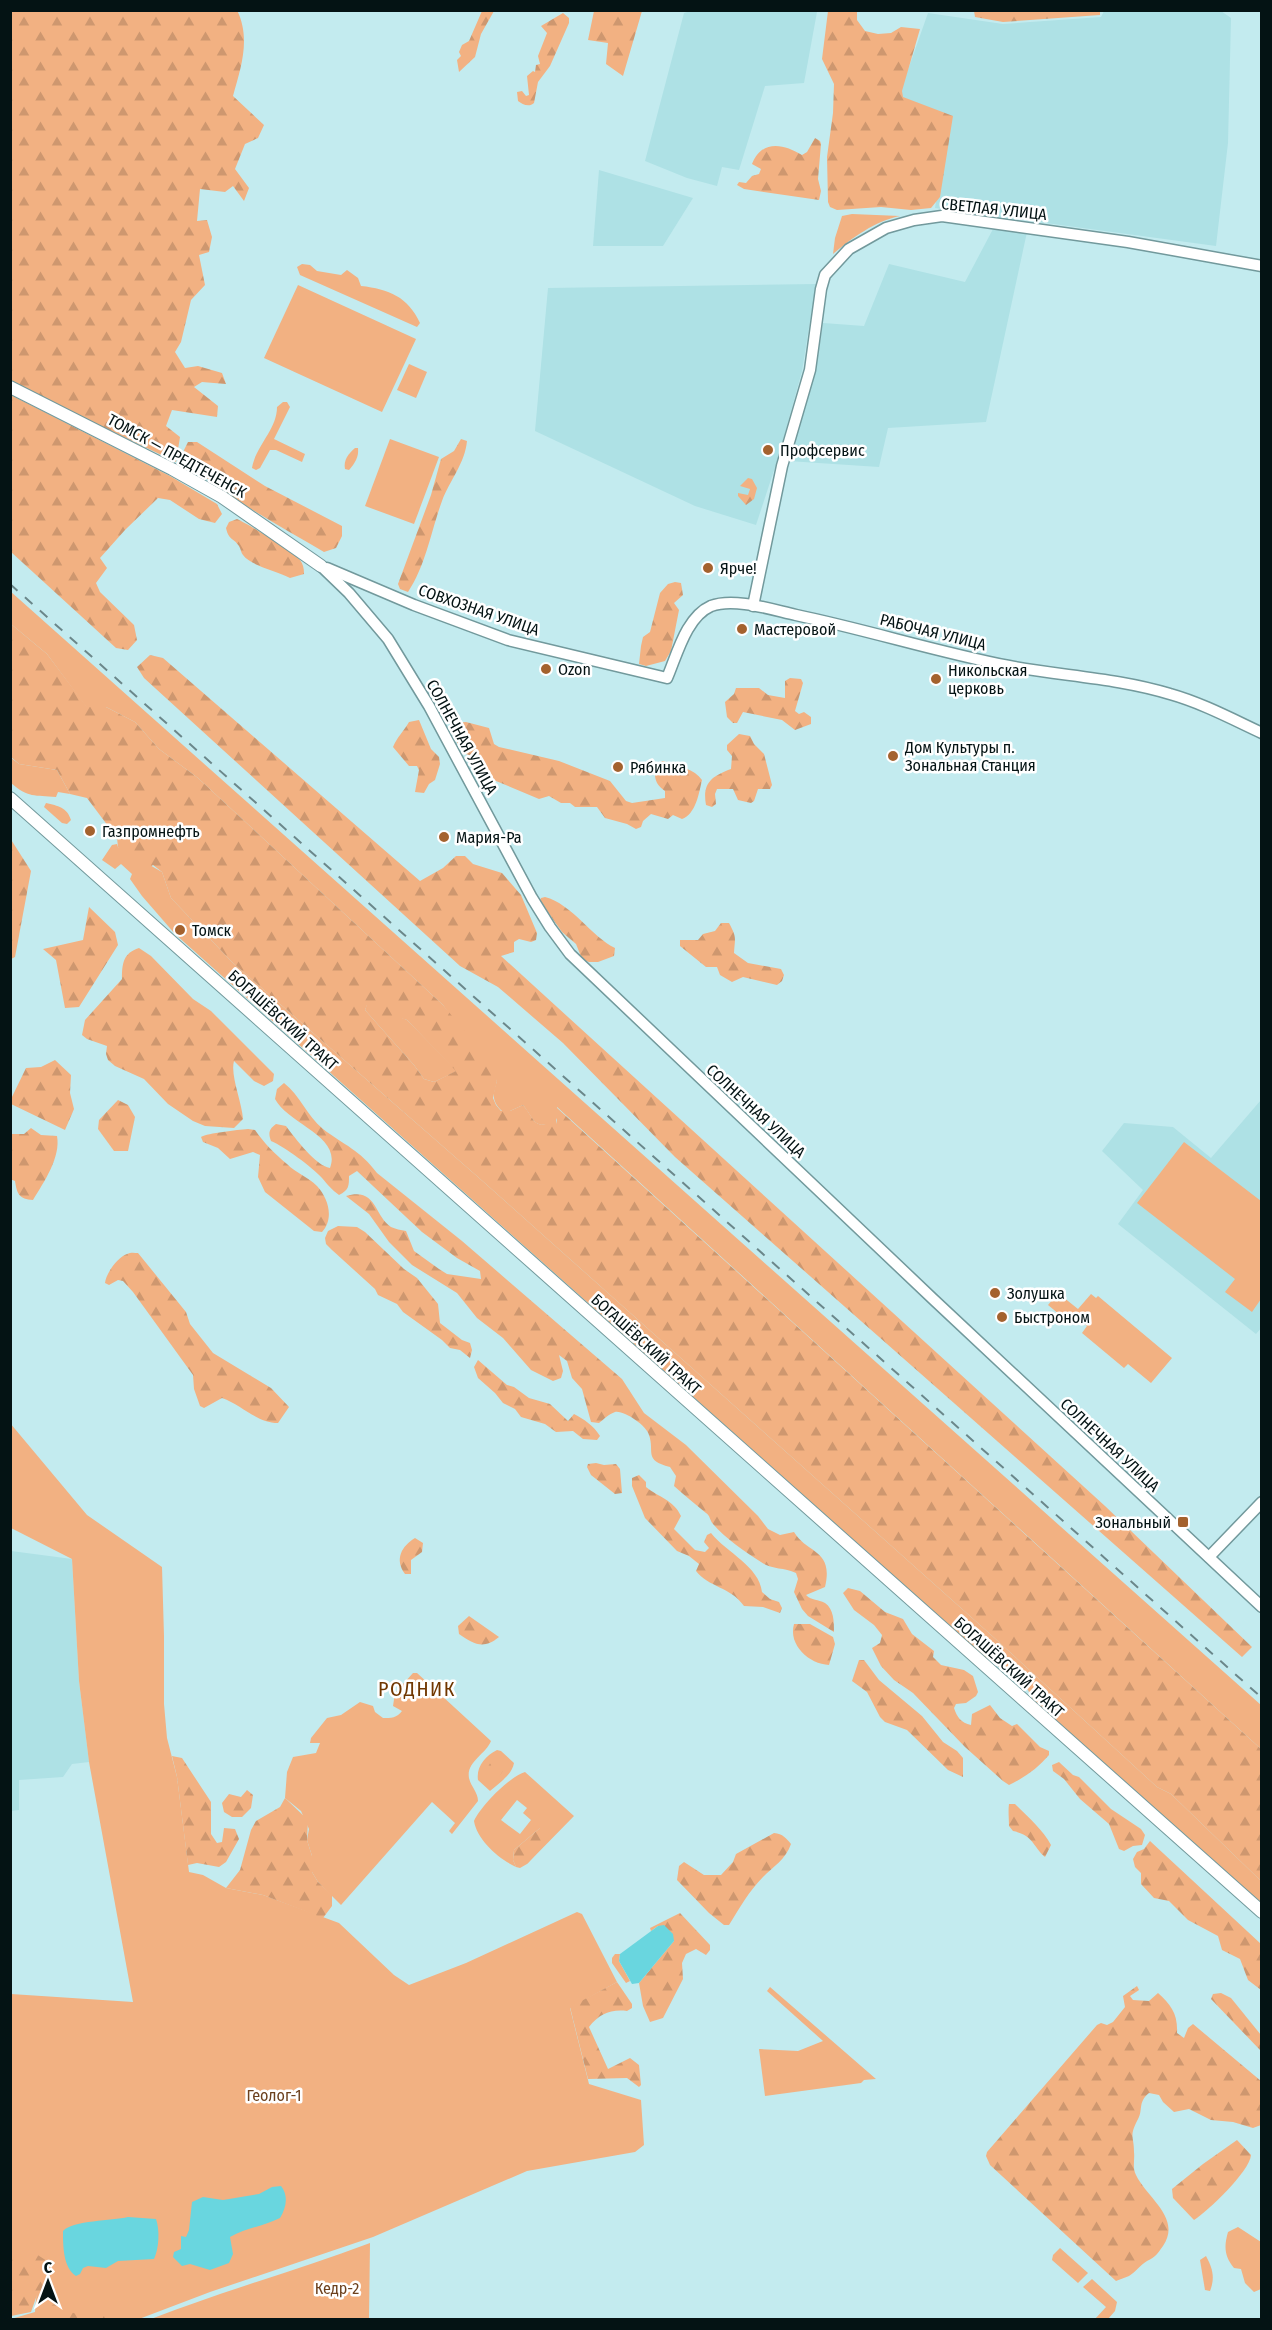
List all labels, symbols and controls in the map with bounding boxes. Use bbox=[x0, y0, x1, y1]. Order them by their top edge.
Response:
street label: СВЕТЛАЯ УЛИЦА bbox=[940, 194, 1048, 224]
street label: ТОМСК — ПРЕДТЕЧЕНСК bbox=[104, 410, 250, 502]
place label: Профсервис bbox=[780, 441, 865, 460]
marker: Профсервис bbox=[761, 443, 775, 457]
place label: Ярче! bbox=[720, 559, 757, 578]
marker: Ярче! bbox=[701, 561, 715, 575]
street label: СОВХОЗНАЯ УЛИЦА bbox=[416, 580, 543, 640]
street label: РАБОЧАЯ УЛИЦА bbox=[878, 610, 989, 654]
place label: Мастеровой bbox=[754, 620, 836, 639]
marker: Мастеровой bbox=[735, 622, 749, 636]
place label: Ozon bbox=[558, 660, 591, 679]
place label: Никольская церковь bbox=[948, 661, 1027, 698]
marker: Ozon bbox=[539, 662, 553, 676]
marker: Никольская церковь bbox=[929, 672, 943, 686]
street label: СОЛНЕЧНАЯ УЛИЦА bbox=[423, 676, 502, 798]
place label: Дом Культуры п. Зональная Станция bbox=[904, 738, 1036, 775]
marker: Дом Культуры п. Зональная Станция bbox=[886, 749, 900, 763]
place label: Рябинка bbox=[630, 758, 686, 777]
marker: Рябинка bbox=[611, 760, 625, 774]
place label: Газпромнефть bbox=[102, 822, 200, 841]
marker: Газпромнефть bbox=[83, 824, 97, 838]
place label: Мария-Ра bbox=[456, 828, 522, 847]
marker: Мария-Ра bbox=[437, 830, 451, 844]
place label: Томск bbox=[192, 921, 232, 940]
marker: Томск bbox=[173, 923, 187, 937]
street label: БОГАШЁВСКИЙ ТРАКТ bbox=[224, 966, 342, 1075]
street label: СОЛНЕЧНАЯ УЛИЦА bbox=[703, 1060, 810, 1162]
place label: Золушка bbox=[1007, 1284, 1065, 1303]
marker: Золушка bbox=[988, 1286, 1002, 1300]
street label: БОГАШЁВСКИЙ ТРАКТ bbox=[587, 1290, 705, 1399]
place label: Быстроном bbox=[1014, 1308, 1090, 1327]
marker: Быстроном bbox=[995, 1310, 1009, 1324]
street label: СОЛНЕЧНАЯ УЛИЦА bbox=[1057, 1394, 1164, 1496]
place label: Зональный bbox=[1095, 1513, 1171, 1532]
marker: Зональный bbox=[1176, 1515, 1190, 1529]
street label: БОГАШЁВСКИЙ ТРАКТ bbox=[950, 1613, 1068, 1722]
district label: РОДНИК bbox=[378, 1677, 456, 1701]
park label: Геолог-1 bbox=[246, 2086, 302, 2105]
north arrow bbox=[18, 2252, 78, 2312]
text: С bbox=[44, 2258, 53, 2277]
park label: Кедр-2 bbox=[315, 2279, 359, 2298]

